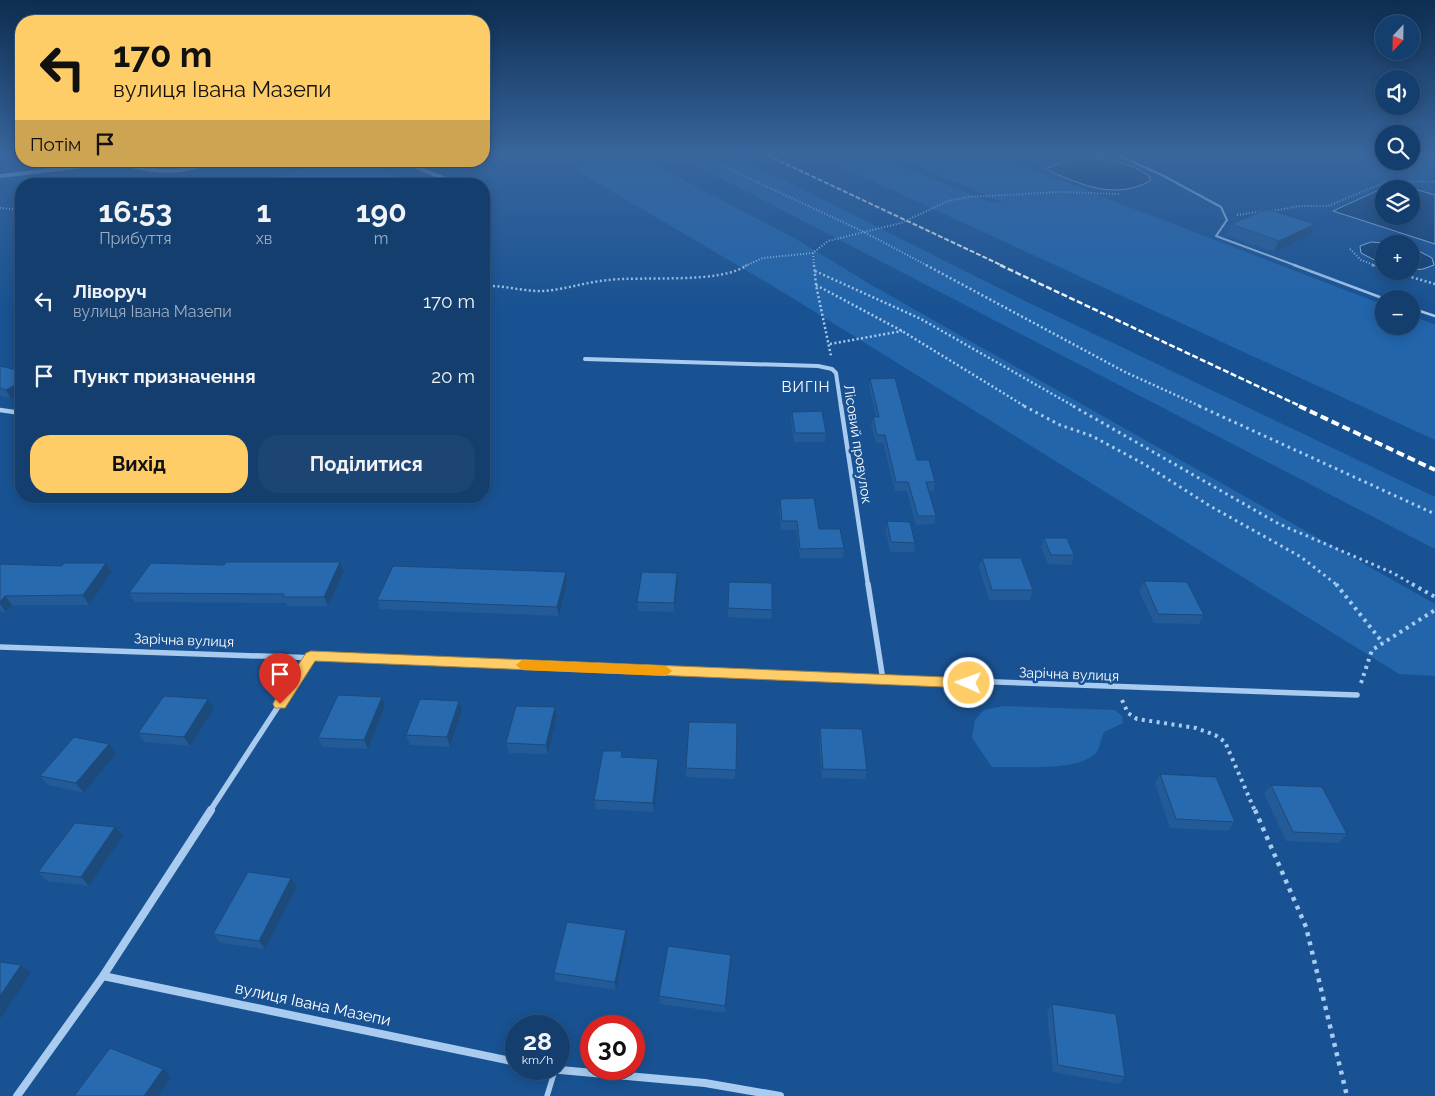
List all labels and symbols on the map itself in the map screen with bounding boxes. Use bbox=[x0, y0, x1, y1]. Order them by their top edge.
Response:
north arrow bbox=[1375, 15, 1420, 60]
district label: ВИГІН bbox=[782, 378, 830, 396]
street label: Лісовий провулок bbox=[841, 383, 875, 505]
street label: Зарічна вулиця bbox=[134, 630, 234, 650]
pin bbox=[259, 653, 301, 704]
position arrow bbox=[942, 656, 994, 708]
street label: Зарічна вулиця bbox=[1019, 664, 1119, 684]
street label: вулиця Івана Мазепи bbox=[233, 978, 393, 1030]
speed limit sign: 30 bbox=[580, 1015, 645, 1080]

